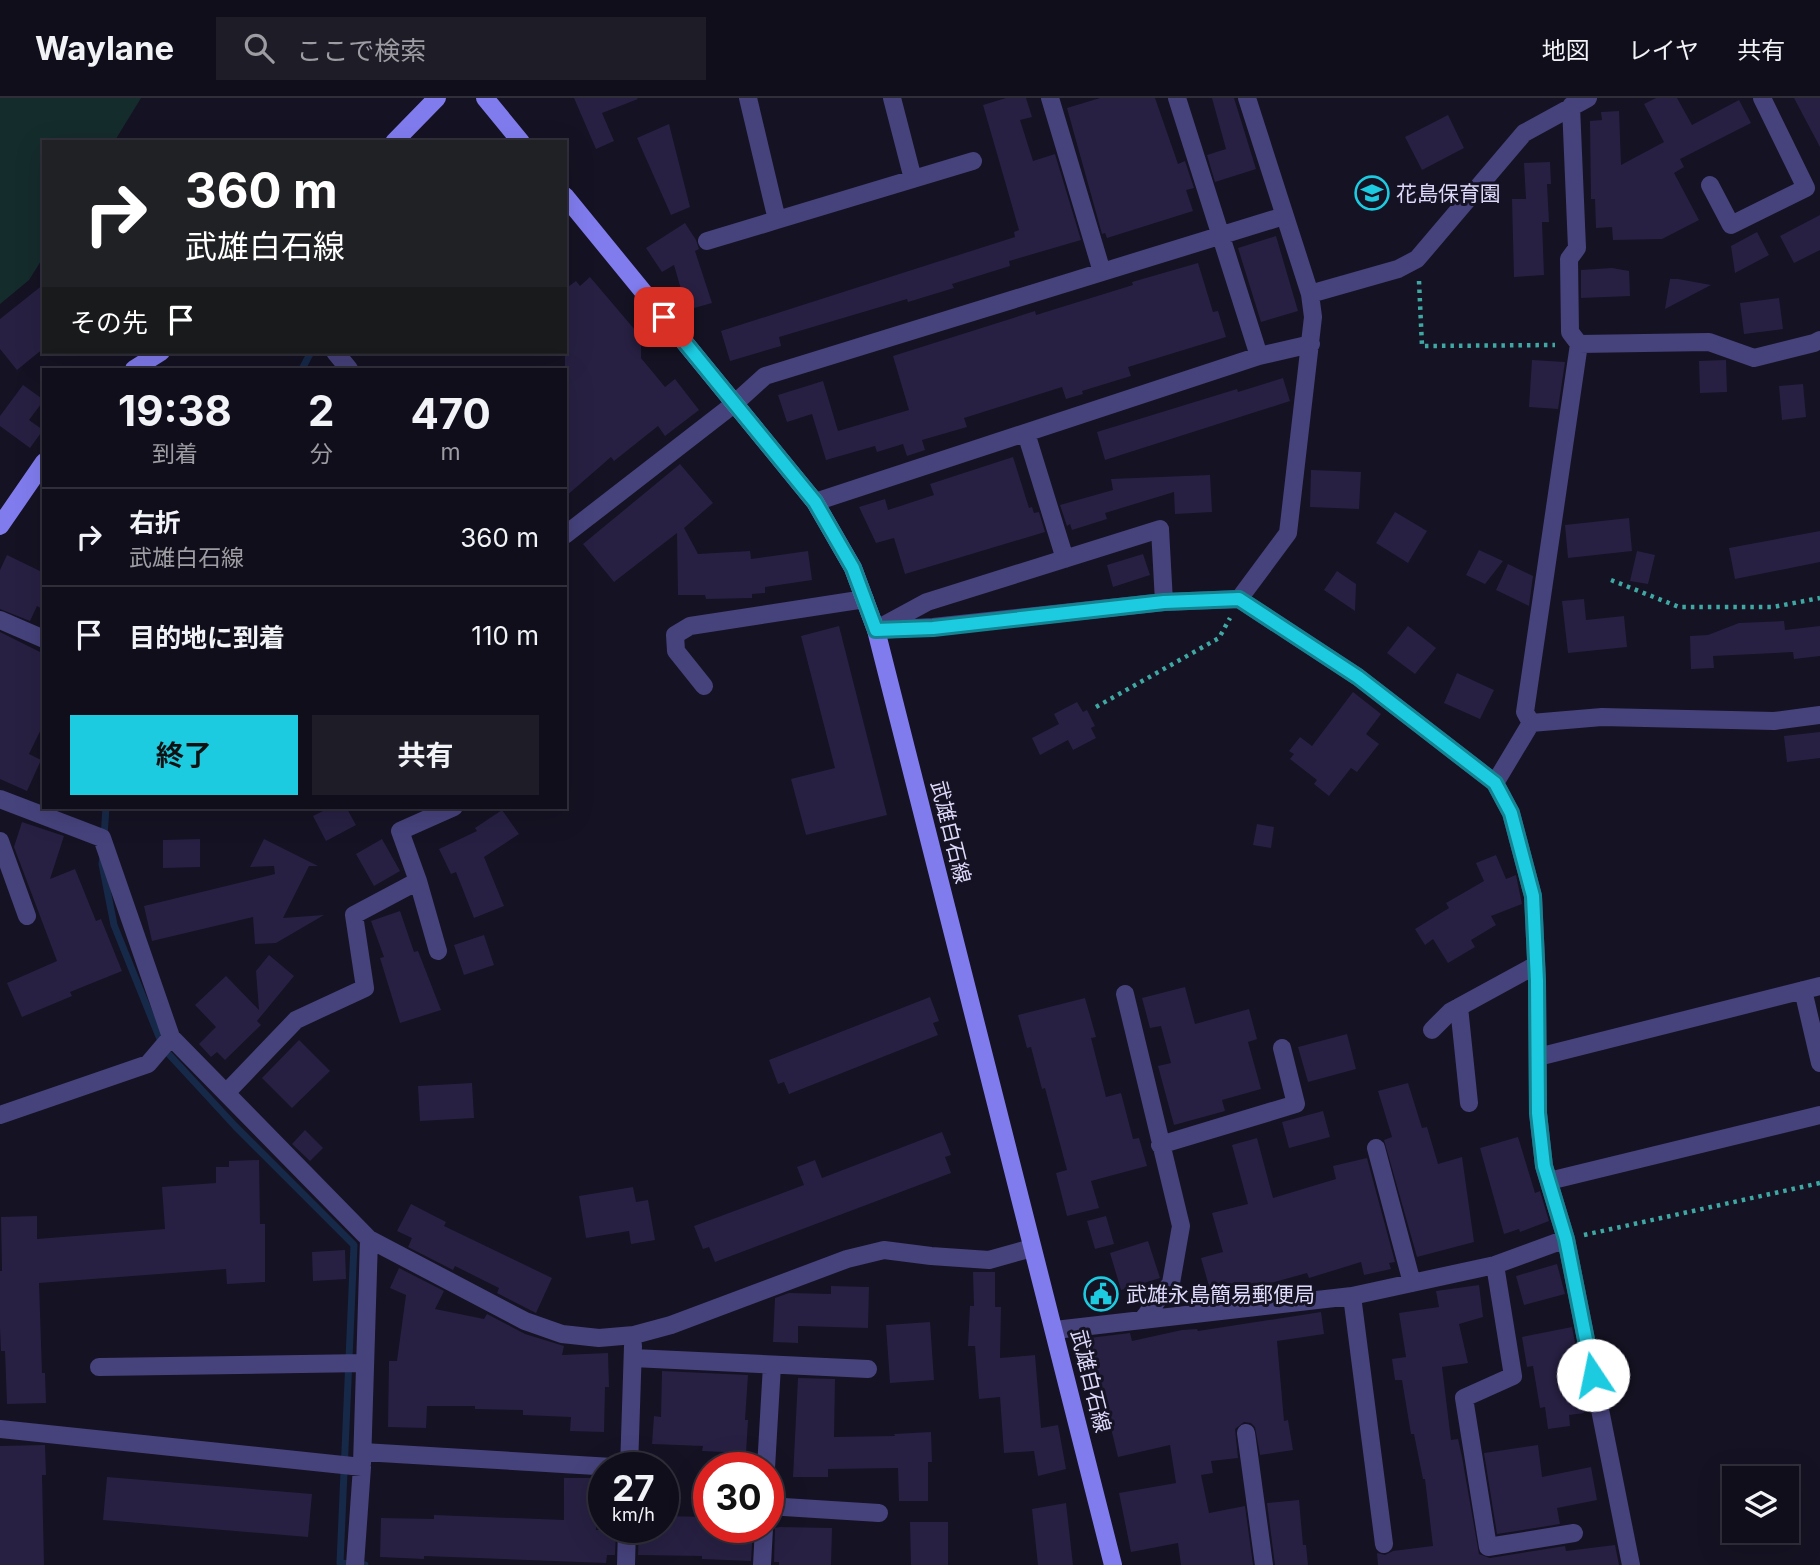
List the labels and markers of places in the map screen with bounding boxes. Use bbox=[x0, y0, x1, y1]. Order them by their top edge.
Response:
school or university icon: 花島保育園 bbox=[1353, 174, 1391, 212]
place label: 花島保育園 bbox=[1396, 181, 1501, 206]
pin bbox=[634, 287, 694, 347]
public building icon: 武雄永島簡易郵便局 bbox=[1082, 1275, 1120, 1313]
place label: 武雄永島簡易郵便局 bbox=[1126, 1282, 1315, 1307]

